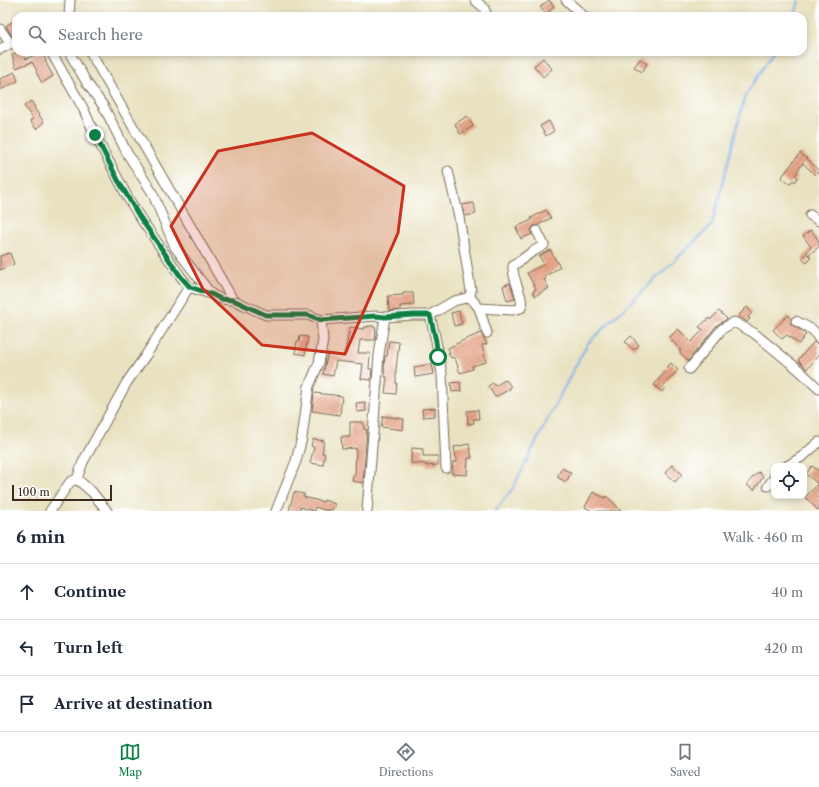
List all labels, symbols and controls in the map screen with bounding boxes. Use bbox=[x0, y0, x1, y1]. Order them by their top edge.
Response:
search box bbox=[12, 12, 807, 56]
icon: search bbox=[26, 23, 48, 45]
text: Search here bbox=[58, 25, 143, 44]
route end bbox=[86, 126, 104, 144]
route start bbox=[429, 348, 447, 366]
map controls bbox=[771, 463, 807, 499]
button: locate bbox=[771, 463, 807, 499]
scale bar bbox=[12, 483, 112, 502]
text: 100 m bbox=[18, 485, 50, 499]
text: 6 min bbox=[16, 527, 65, 547]
text: Walk · 460 m bbox=[722, 529, 803, 545]
icon: ahead bbox=[16, 581, 38, 603]
text: Continue bbox=[54, 582, 126, 601]
text: 40 m bbox=[772, 584, 803, 600]
icon: left bbox=[16, 637, 38, 659]
text: Turn left bbox=[54, 638, 123, 657]
text: 420 m bbox=[764, 640, 803, 656]
icon: arrive bbox=[16, 693, 38, 715]
text: Arrive at destination bbox=[54, 694, 213, 713]
tab: Map bbox=[118, 741, 142, 779]
tab: Directions bbox=[379, 741, 433, 779]
tab: Saved bbox=[670, 741, 701, 779]

